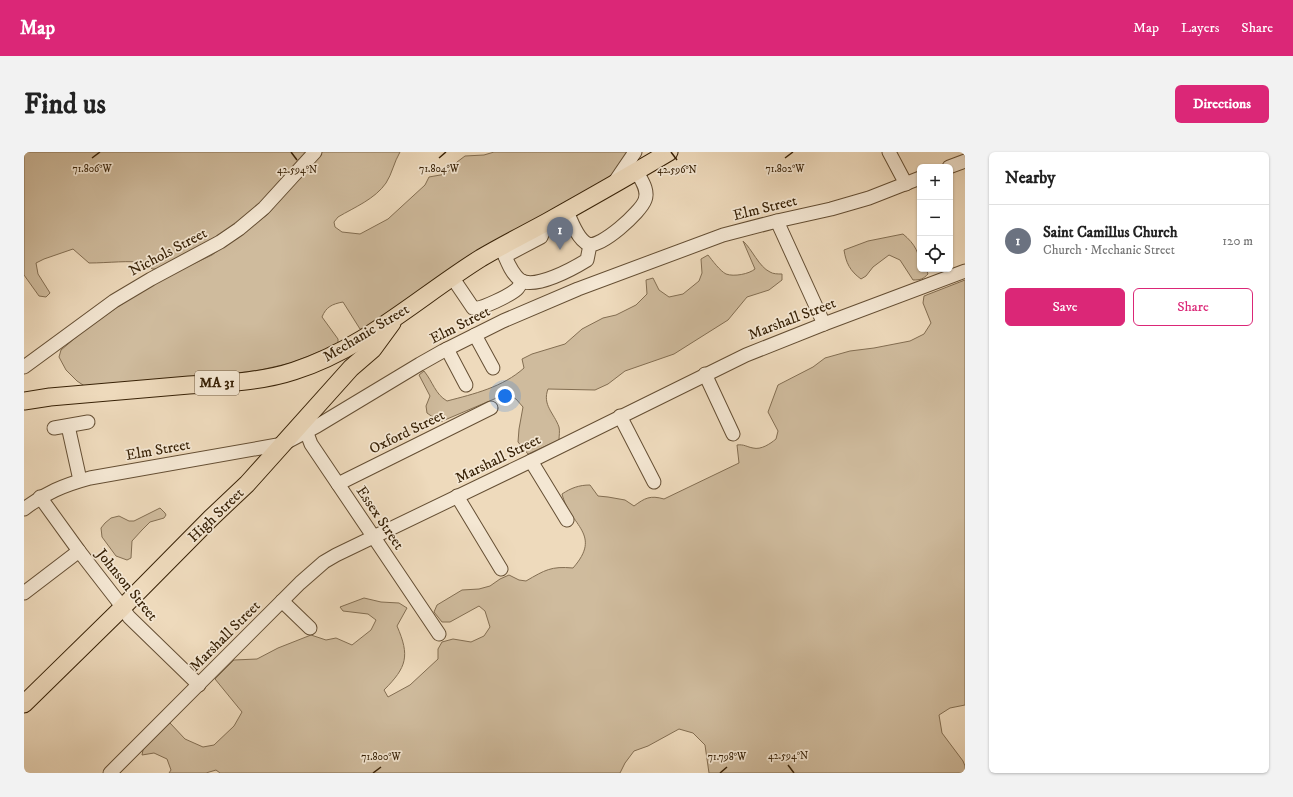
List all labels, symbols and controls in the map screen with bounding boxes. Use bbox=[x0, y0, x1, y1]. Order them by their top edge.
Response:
text: Map bbox=[20, 17, 55, 40]
text: Map bbox=[1133, 19, 1159, 37]
text: Layers bbox=[1181, 19, 1219, 37]
text: Share bbox=[1241, 19, 1273, 37]
button: Directions bbox=[1175, 85, 1269, 123]
text: Find us bbox=[24, 87, 106, 122]
text: 71.806°W bbox=[72, 163, 112, 175]
text: 71.804°W bbox=[419, 163, 460, 175]
text: 71.802°W bbox=[766, 163, 805, 175]
text: 42.594°N bbox=[277, 164, 317, 176]
text: 42.596°N bbox=[657, 164, 697, 176]
map controls bbox=[917, 164, 953, 272]
button: + bbox=[917, 164, 953, 200]
text: Nearby bbox=[1005, 167, 1055, 189]
street label: Elm Street bbox=[731, 191, 799, 225]
button: − bbox=[917, 200, 953, 236]
pin: 1 bbox=[547, 217, 573, 250]
street label: Nichols Street bbox=[126, 223, 210, 280]
text: Saint Camillus Church bbox=[1043, 223, 1178, 242]
text: 1 bbox=[1016, 233, 1020, 249]
text: 120 m bbox=[1222, 233, 1253, 249]
button: locate bbox=[917, 236, 953, 272]
text: Church · Mechanic Street bbox=[1043, 242, 1175, 258]
button: Save bbox=[1005, 288, 1125, 326]
button: Share bbox=[1133, 288, 1253, 326]
street label: Marshall Street bbox=[745, 293, 839, 344]
street label: Mechanic Street bbox=[319, 300, 413, 366]
street label: Elm Street bbox=[427, 302, 493, 348]
road number: MA 31 bbox=[195, 371, 239, 395]
your location bbox=[495, 386, 515, 406]
street label: Oxford Street bbox=[366, 405, 448, 458]
street label: Marshall Street bbox=[452, 430, 544, 488]
street label: Elm Street bbox=[124, 435, 192, 465]
street label: Essex Street bbox=[352, 482, 408, 554]
street label: High Street bbox=[184, 484, 248, 546]
street label: Johnson Street bbox=[91, 543, 162, 625]
street label: Marshall Street bbox=[186, 596, 265, 675]
text: 42.594°N bbox=[768, 750, 808, 762]
text: 71.800°W bbox=[361, 751, 402, 763]
text: 71.798°W bbox=[708, 751, 747, 763]

